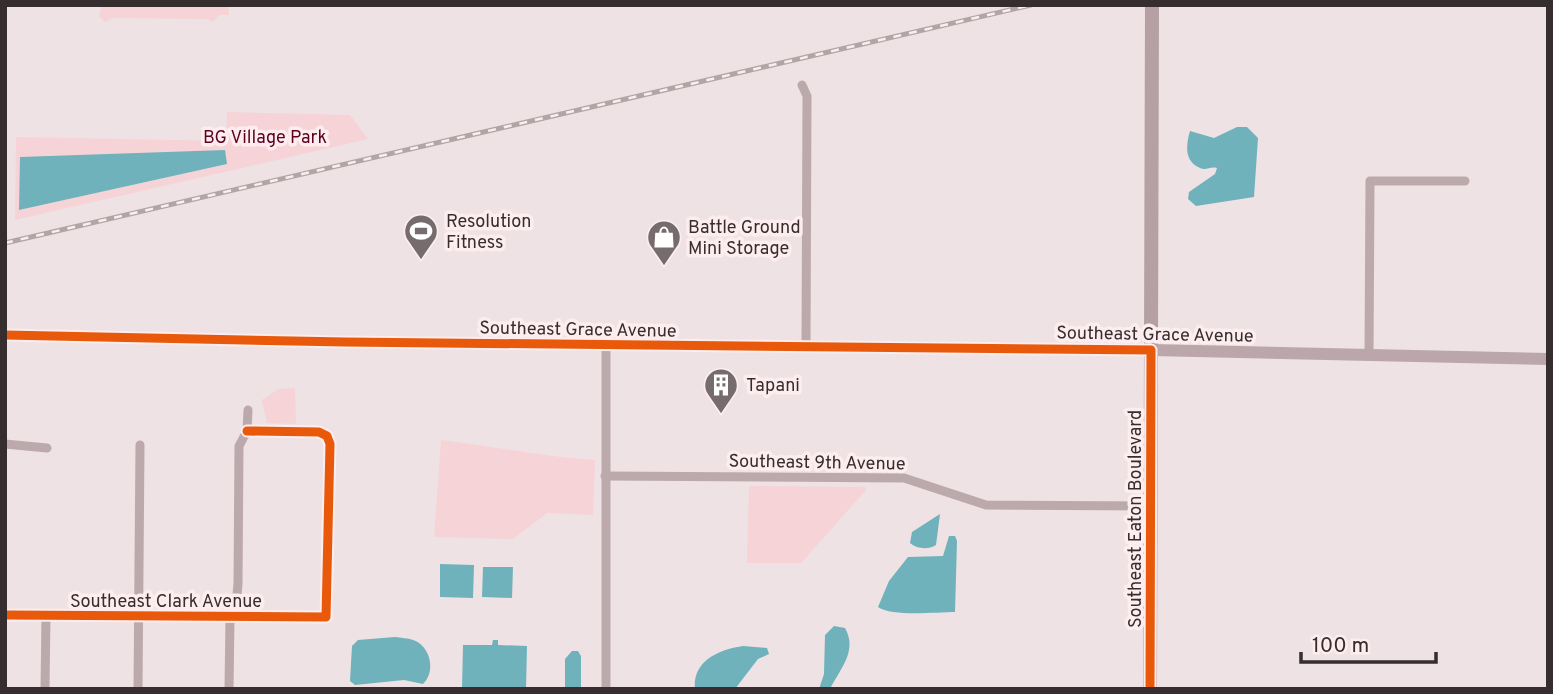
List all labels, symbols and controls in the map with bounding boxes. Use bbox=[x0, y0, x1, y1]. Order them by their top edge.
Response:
park label: BG Village Park bbox=[203, 127, 327, 150]
place label: Resolution Fitness bbox=[446, 211, 531, 255]
sports icon: Resolution Fitness bbox=[402, 212, 440, 261]
place label: Battle Ground Mini Storage bbox=[688, 217, 801, 261]
shop icon: Battle Ground Mini Storage bbox=[645, 218, 683, 267]
street label: Southeast Grace Avenue bbox=[479, 317, 677, 344]
street label: Southeast Grace Avenue bbox=[1056, 322, 1254, 349]
building icon: Tapani bbox=[702, 366, 740, 415]
place label: Tapani bbox=[746, 375, 800, 398]
street label: Southeast Eaton Boulevard bbox=[1125, 410, 1148, 628]
street label: Southeast 9th Avenue bbox=[728, 450, 906, 477]
street label: Southeast Clark Avenue bbox=[70, 591, 262, 614]
scale bar bbox=[1301, 620, 1436, 664]
text: 100 m bbox=[1312, 633, 1369, 660]

